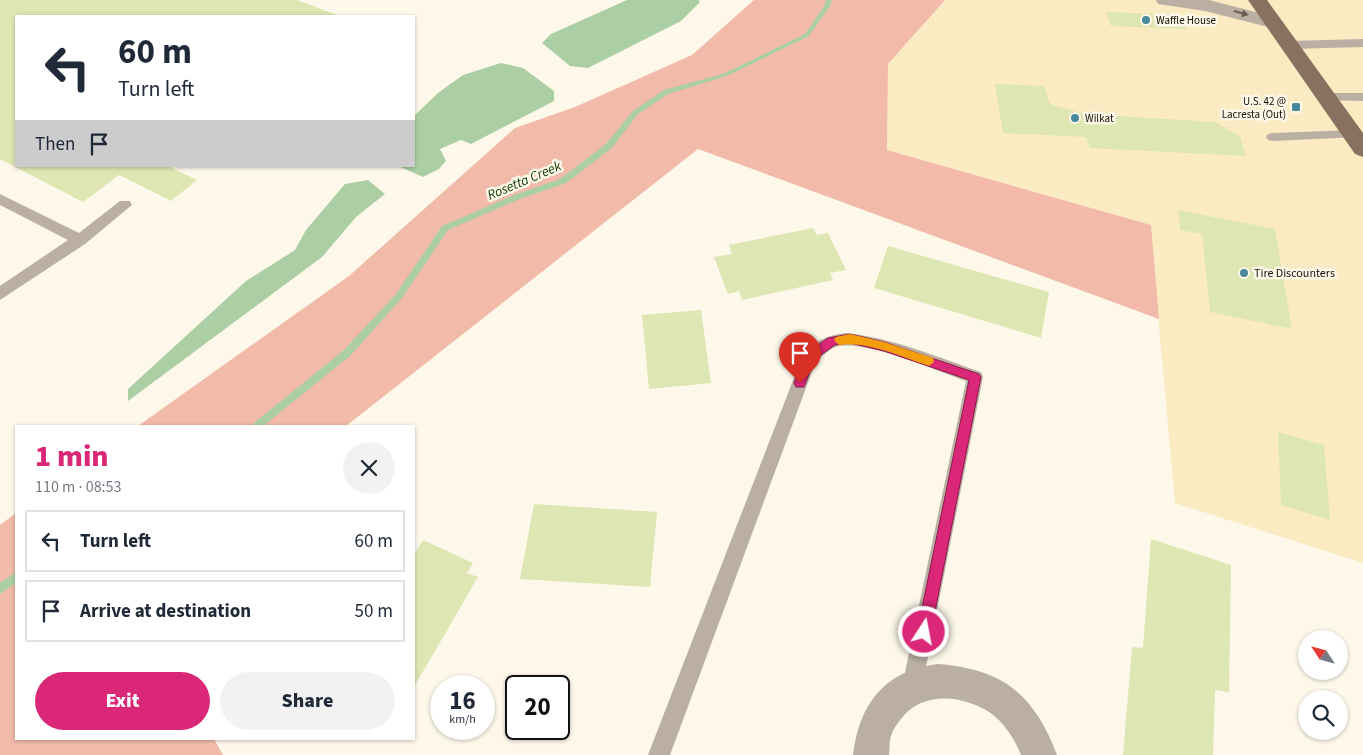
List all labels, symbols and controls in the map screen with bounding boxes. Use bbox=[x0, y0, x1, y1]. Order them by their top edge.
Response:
one-way arrow bbox=[1234, 10, 1249, 18]
place label: Waffle House bbox=[1156, 13, 1217, 28]
marker: Waffle House bbox=[1140, 14, 1152, 26]
text: 60 m bbox=[118, 27, 192, 77]
icon: left bbox=[35, 35, 100, 100]
text: Turn left bbox=[118, 73, 194, 105]
place label: U.S. 42 @ Lacresta (Out) bbox=[1222, 94, 1286, 122]
marker: U.S. 42 @ Lacresta (Out) bbox=[1290, 101, 1302, 113]
place label: Wilkat bbox=[1085, 111, 1114, 126]
marker: Wilkat bbox=[1069, 112, 1081, 124]
icon: arrive bbox=[85, 130, 113, 158]
text: Then bbox=[35, 131, 75, 158]
water label: Rosetta Creek bbox=[484, 156, 565, 205]
place label: Tire Discounters bbox=[1254, 265, 1335, 282]
marker: Tire Discounters bbox=[1238, 267, 1250, 279]
pin bbox=[779, 332, 821, 383]
icon: arrive bbox=[786, 339, 814, 367]
text: 1 min bbox=[35, 435, 109, 478]
button: close bbox=[343, 442, 395, 494]
text: 110 m · 08:53 bbox=[35, 476, 122, 498]
icon: left bbox=[37, 527, 65, 555]
text: Turn left bbox=[80, 528, 151, 555]
text: 60 m bbox=[355, 528, 393, 555]
icon: arrive bbox=[37, 597, 65, 625]
text: Arrive at destination bbox=[80, 598, 251, 625]
text: 50 m bbox=[355, 598, 393, 625]
position arrow bbox=[897, 605, 949, 657]
north arrow bbox=[1298, 630, 1348, 680]
map controls bbox=[1298, 630, 1348, 740]
button: Exit bbox=[35, 672, 210, 730]
button: Share bbox=[220, 672, 395, 730]
speed limit sign: 20 bbox=[505, 675, 570, 740]
text: 16 bbox=[449, 683, 476, 719]
button: search bbox=[1298, 690, 1348, 740]
text: km/h bbox=[449, 711, 476, 728]

